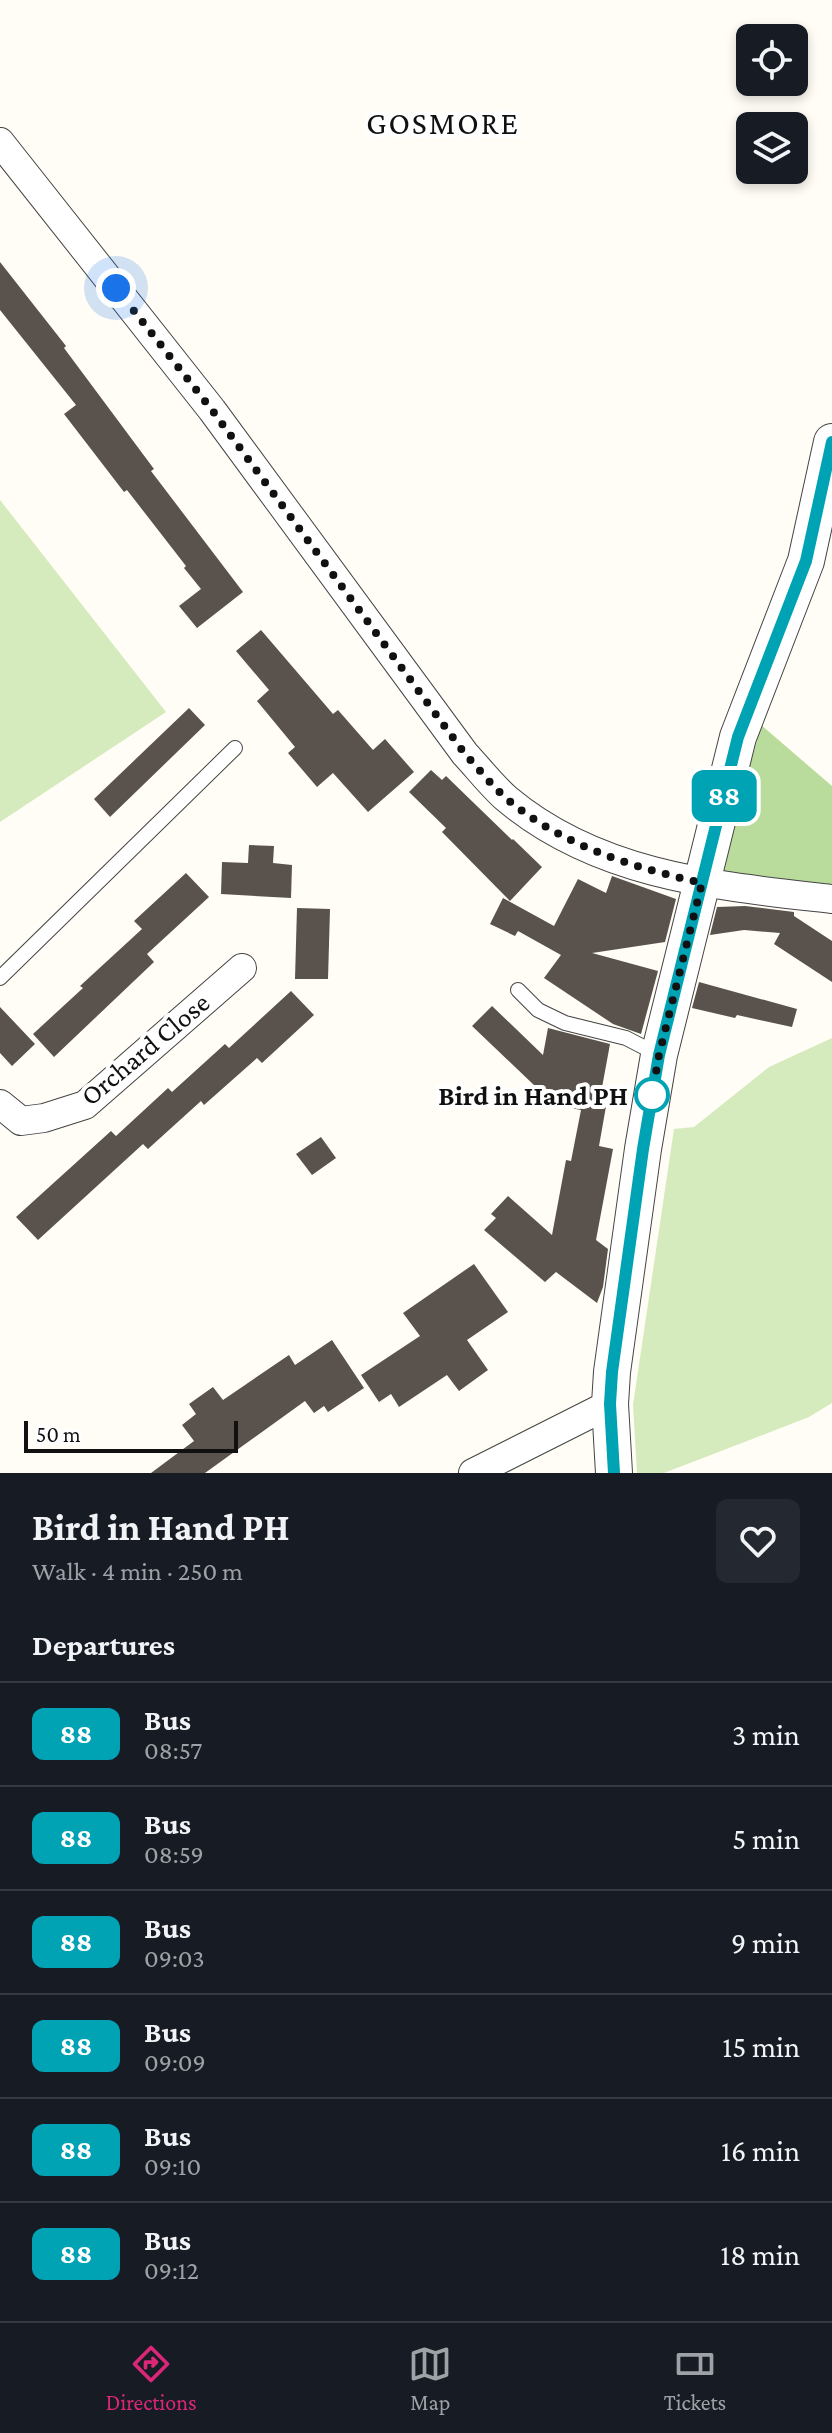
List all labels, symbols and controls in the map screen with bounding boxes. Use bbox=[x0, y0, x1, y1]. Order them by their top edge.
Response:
map controls bbox=[736, 24, 808, 184]
button: locate bbox=[736, 24, 808, 96]
district label: GOSMORE bbox=[366, 105, 520, 141]
button: layers bbox=[736, 112, 808, 184]
your location bbox=[96, 268, 136, 308]
line badge: 88 bbox=[688, 770, 760, 822]
text: 88 bbox=[708, 780, 740, 811]
street label: Orchard Close bbox=[75, 986, 215, 1112]
marker: Bird in Hand PH bbox=[635, 1078, 669, 1112]
place label: Bird in Hand PH bbox=[438, 1080, 628, 1111]
scale bar bbox=[24, 1417, 238, 1453]
text: 50 m bbox=[36, 1422, 81, 1447]
button: heart bbox=[716, 1499, 800, 1583]
text: Bird in Hand PH bbox=[32, 1506, 289, 1548]
text: Walk · 4 min · 250 m bbox=[32, 1557, 243, 1586]
text: Departures bbox=[32, 1628, 175, 1661]
text: Bus bbox=[144, 1703, 191, 1736]
text: 88 bbox=[60, 1718, 92, 1749]
text: 3 min bbox=[732, 1718, 800, 1751]
text: 08:57 bbox=[144, 1736, 202, 1765]
text: Bus bbox=[144, 1807, 191, 1840]
text: 88 bbox=[60, 1822, 92, 1853]
text: 5 min bbox=[732, 1822, 800, 1855]
text: 08:59 bbox=[144, 1840, 204, 1869]
text: Bus bbox=[144, 1911, 191, 1944]
text: 88 bbox=[60, 1926, 92, 1957]
text: 9 min bbox=[731, 1926, 800, 1959]
text: 09:03 bbox=[144, 1944, 205, 1973]
text: Bus bbox=[144, 2015, 191, 2048]
text: 88 bbox=[60, 2030, 92, 2061]
text: 15 min bbox=[722, 2030, 800, 2063]
text: 09:09 bbox=[144, 2048, 206, 2077]
text: Bus bbox=[144, 2119, 191, 2152]
text: 88 bbox=[60, 2134, 92, 2165]
text: 16 min bbox=[721, 2134, 800, 2167]
text: 09:10 bbox=[144, 2152, 201, 2181]
text: Bus bbox=[144, 2223, 191, 2256]
text: 88 bbox=[60, 2238, 92, 2269]
text: 18 min bbox=[720, 2238, 800, 2271]
text: 09:12 bbox=[144, 2256, 199, 2285]
tab: Directions bbox=[106, 2342, 197, 2415]
tab: Map bbox=[408, 2342, 452, 2415]
tab: Tickets bbox=[664, 2342, 726, 2415]

